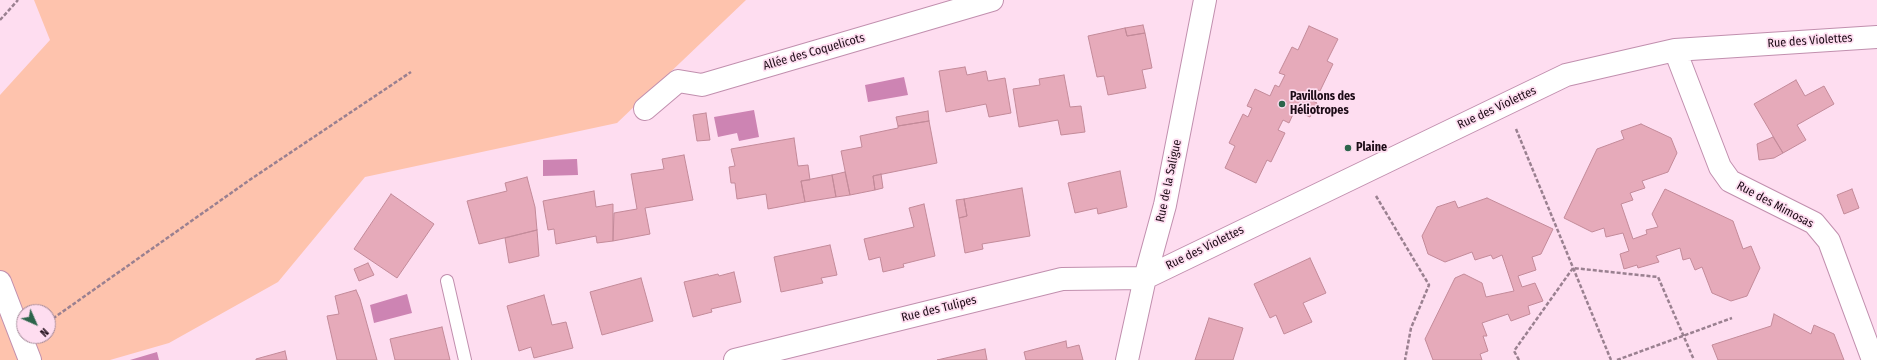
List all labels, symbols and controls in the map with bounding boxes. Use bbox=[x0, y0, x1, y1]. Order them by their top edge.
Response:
street label: Allée des Coquelicots bbox=[762, 31, 866, 73]
street label: Rue des Violettes bbox=[1767, 31, 1853, 51]
street label: Rue des Violettes bbox=[1455, 83, 1539, 133]
place label: Pavillons des Héliotropes bbox=[1290, 90, 1355, 118]
marker: Pavillons des Héliotropes bbox=[1277, 99, 1287, 109]
street label: Rue de la Saligue bbox=[1153, 138, 1185, 224]
place label: Plaine bbox=[1356, 141, 1387, 155]
marker: Plaine bbox=[1343, 143, 1353, 153]
street label: Rue des Mimosas bbox=[1734, 179, 1816, 231]
street label: Rue des Violettes bbox=[1164, 223, 1246, 273]
street label: Rue des Tulipes bbox=[900, 293, 978, 325]
north arrow bbox=[16, 304, 56, 344]
text: N bbox=[37, 325, 51, 339]

